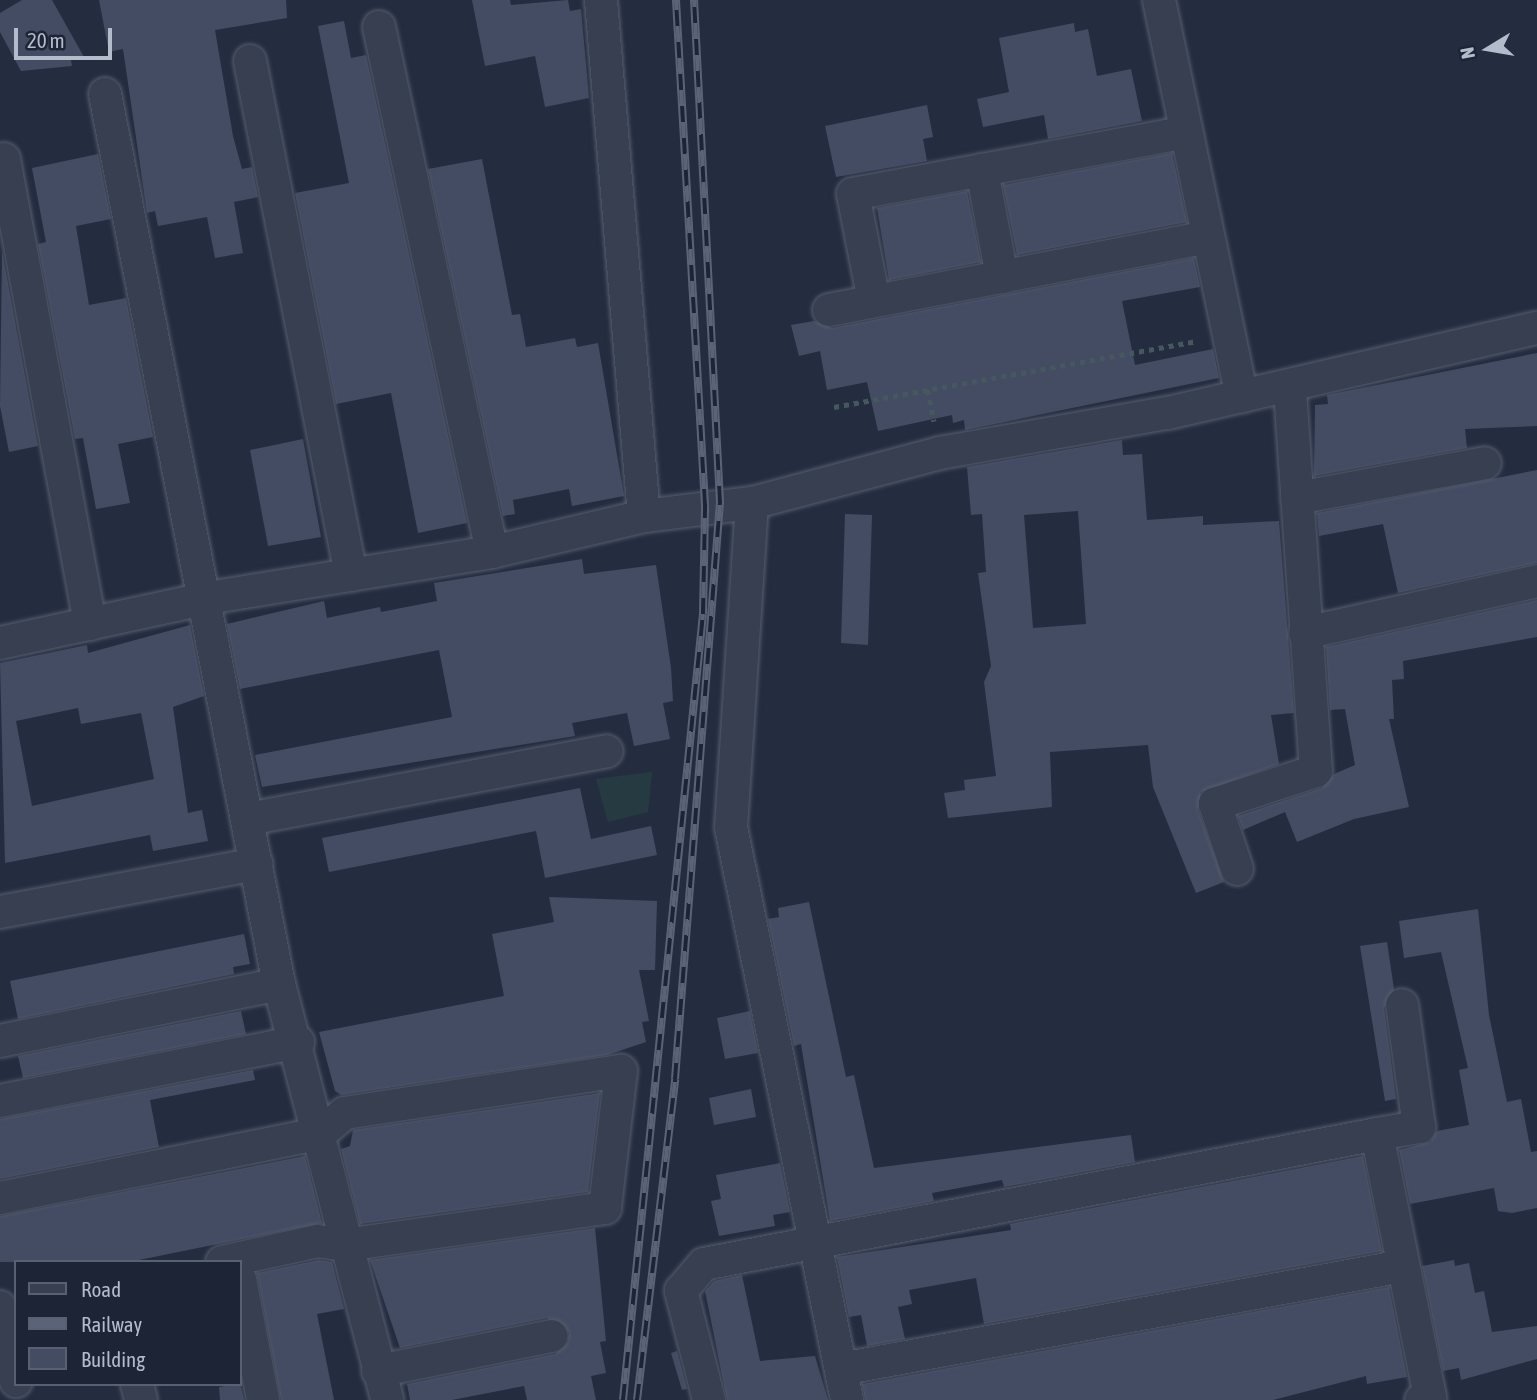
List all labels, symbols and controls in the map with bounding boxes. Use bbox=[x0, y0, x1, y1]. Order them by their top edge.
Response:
scale bar bbox=[18, 14, 116, 58]
north arrow bbox=[1453, 14, 1523, 84]
text: 20 m bbox=[27, 28, 65, 52]
text: N bbox=[1456, 45, 1479, 61]
legend bbox=[14, 1260, 242, 1386]
text: Road bbox=[81, 1277, 121, 1301]
text: Railway bbox=[81, 1312, 142, 1336]
text: Building bbox=[81, 1347, 145, 1371]

